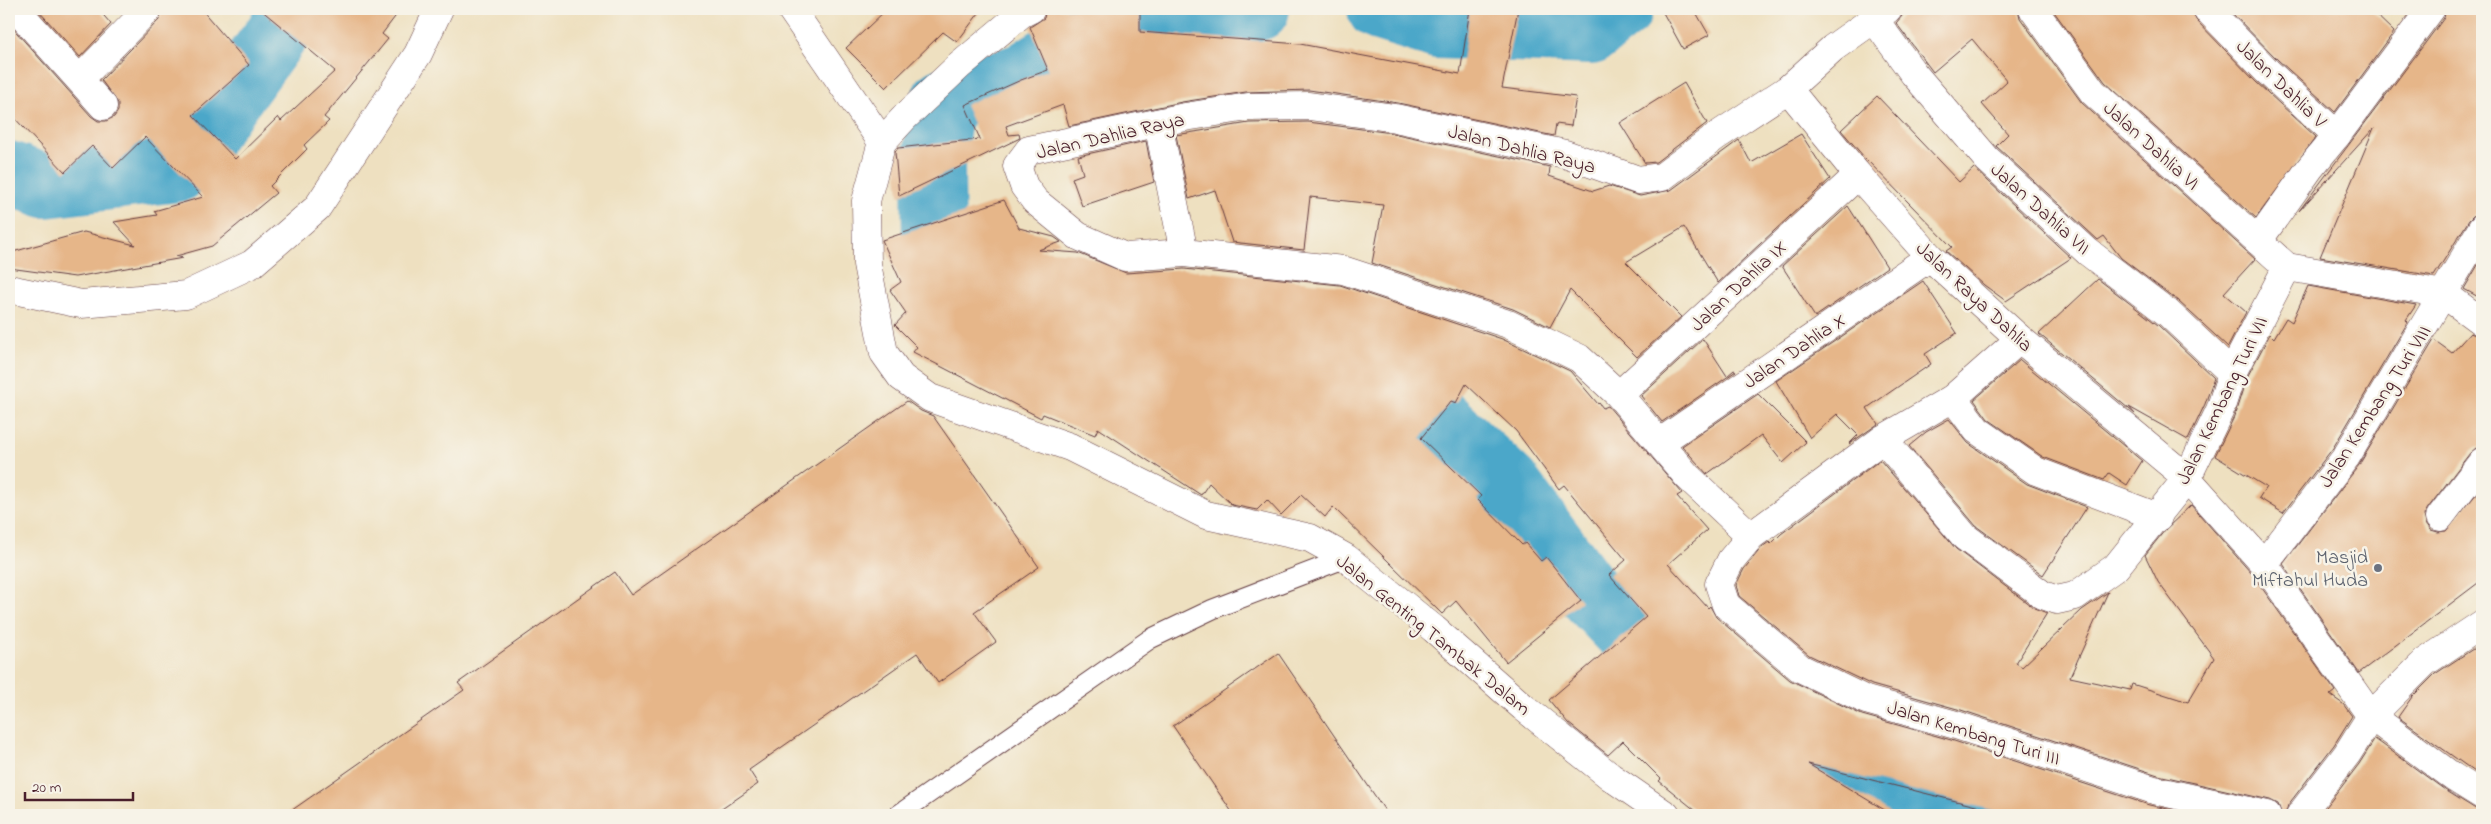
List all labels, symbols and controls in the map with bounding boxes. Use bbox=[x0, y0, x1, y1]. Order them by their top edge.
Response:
street label: Jalan Dahlia V bbox=[2228, 34, 2333, 136]
street label: Jalan Dahlia VI bbox=[2096, 95, 2205, 198]
street label: Jalan Dahlia Raya bbox=[1034, 106, 1187, 169]
street label: Jalan Dahlia Raya bbox=[1445, 118, 1598, 183]
street label: Jalan Dahlia VII bbox=[1983, 157, 2096, 263]
street label: Jalan Dahlia IX bbox=[1685, 234, 1795, 340]
street label: Jalan Raya Dahlia bbox=[1908, 236, 2038, 360]
street label: Jalan Dahlia X bbox=[1738, 307, 1853, 397]
street label: Jalan Kembang Turi VII bbox=[2170, 312, 2278, 491]
street label: Jalan Kembang Turi VIII bbox=[2312, 320, 2441, 495]
place label: Masjid Miftahul Huda bbox=[2252, 544, 2368, 596]
street label: Jalan Genting Tambak Dalam bbox=[1328, 548, 1536, 725]
marker: Masjid Miftahul Huda bbox=[2372, 562, 2384, 574]
street label: Jalan Kembang Turi III bbox=[1883, 694, 2063, 775]
scale bar bbox=[25, 769, 132, 801]
text: 20 m bbox=[32, 777, 62, 799]

